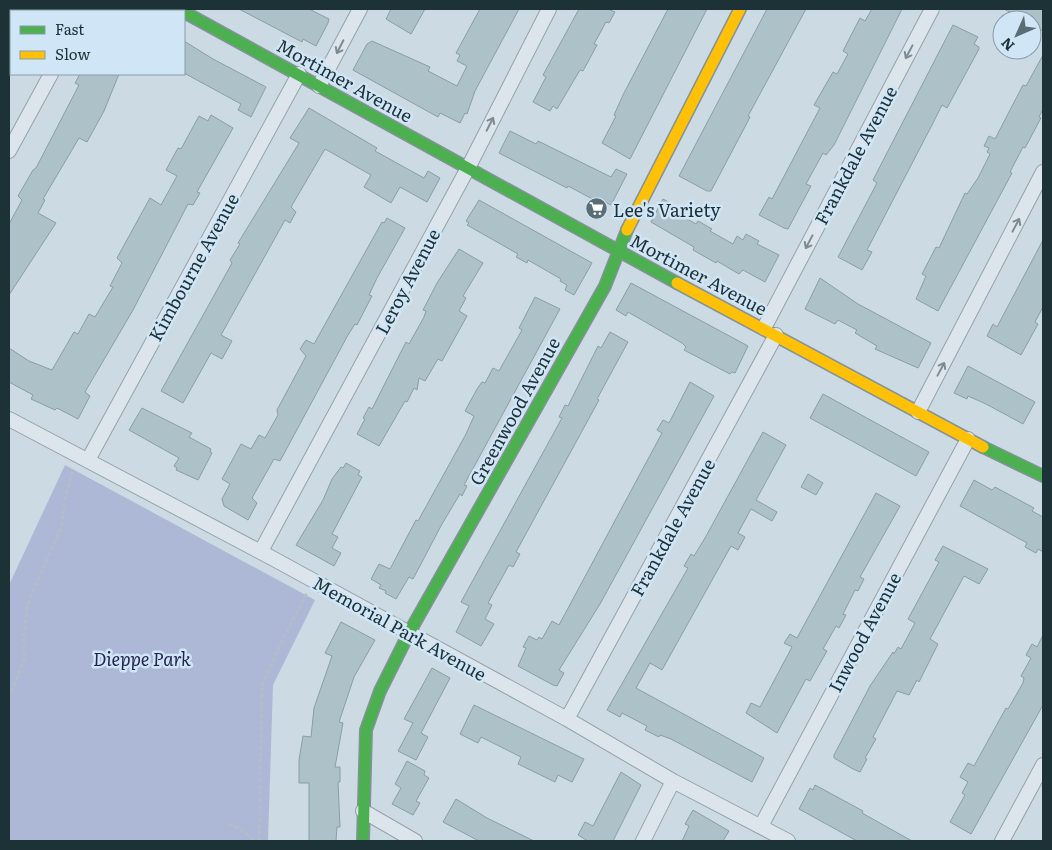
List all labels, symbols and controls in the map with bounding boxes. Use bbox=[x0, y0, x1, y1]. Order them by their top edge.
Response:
legend bbox=[10, 10, 185, 75]
north arrow bbox=[992, 10, 1042, 60]
text: Fast bbox=[55, 17, 84, 40]
street label: Mortimer Avenue bbox=[272, 31, 418, 129]
text: N bbox=[996, 33, 1018, 56]
one-way arrow bbox=[335, 39, 344, 54]
text: Slow bbox=[55, 42, 90, 65]
one-way arrow bbox=[904, 44, 913, 59]
street label: Frankdale Avenue bbox=[807, 81, 903, 229]
one-way arrow bbox=[485, 117, 495, 132]
street label: Kimbourne Avenue bbox=[141, 188, 245, 346]
place label: Lee's Variety bbox=[613, 196, 721, 223]
supermarket icon: Lee's Variety bbox=[585, 197, 609, 221]
one-way arrow bbox=[1012, 218, 1021, 233]
street label: Leroy Avenue bbox=[368, 223, 446, 339]
street label: Mortimer Avenue bbox=[626, 226, 772, 322]
one-way arrow bbox=[804, 235, 814, 250]
street label: Greenwood Avenue bbox=[462, 332, 566, 490]
one-way arrow bbox=[937, 362, 946, 377]
street label: Frankdale Avenue bbox=[623, 453, 721, 601]
street label: Inwood Avenue bbox=[821, 567, 907, 697]
street label: Memorial Park Avenue bbox=[308, 569, 492, 687]
park label: Dieppe Park bbox=[93, 645, 191, 672]

